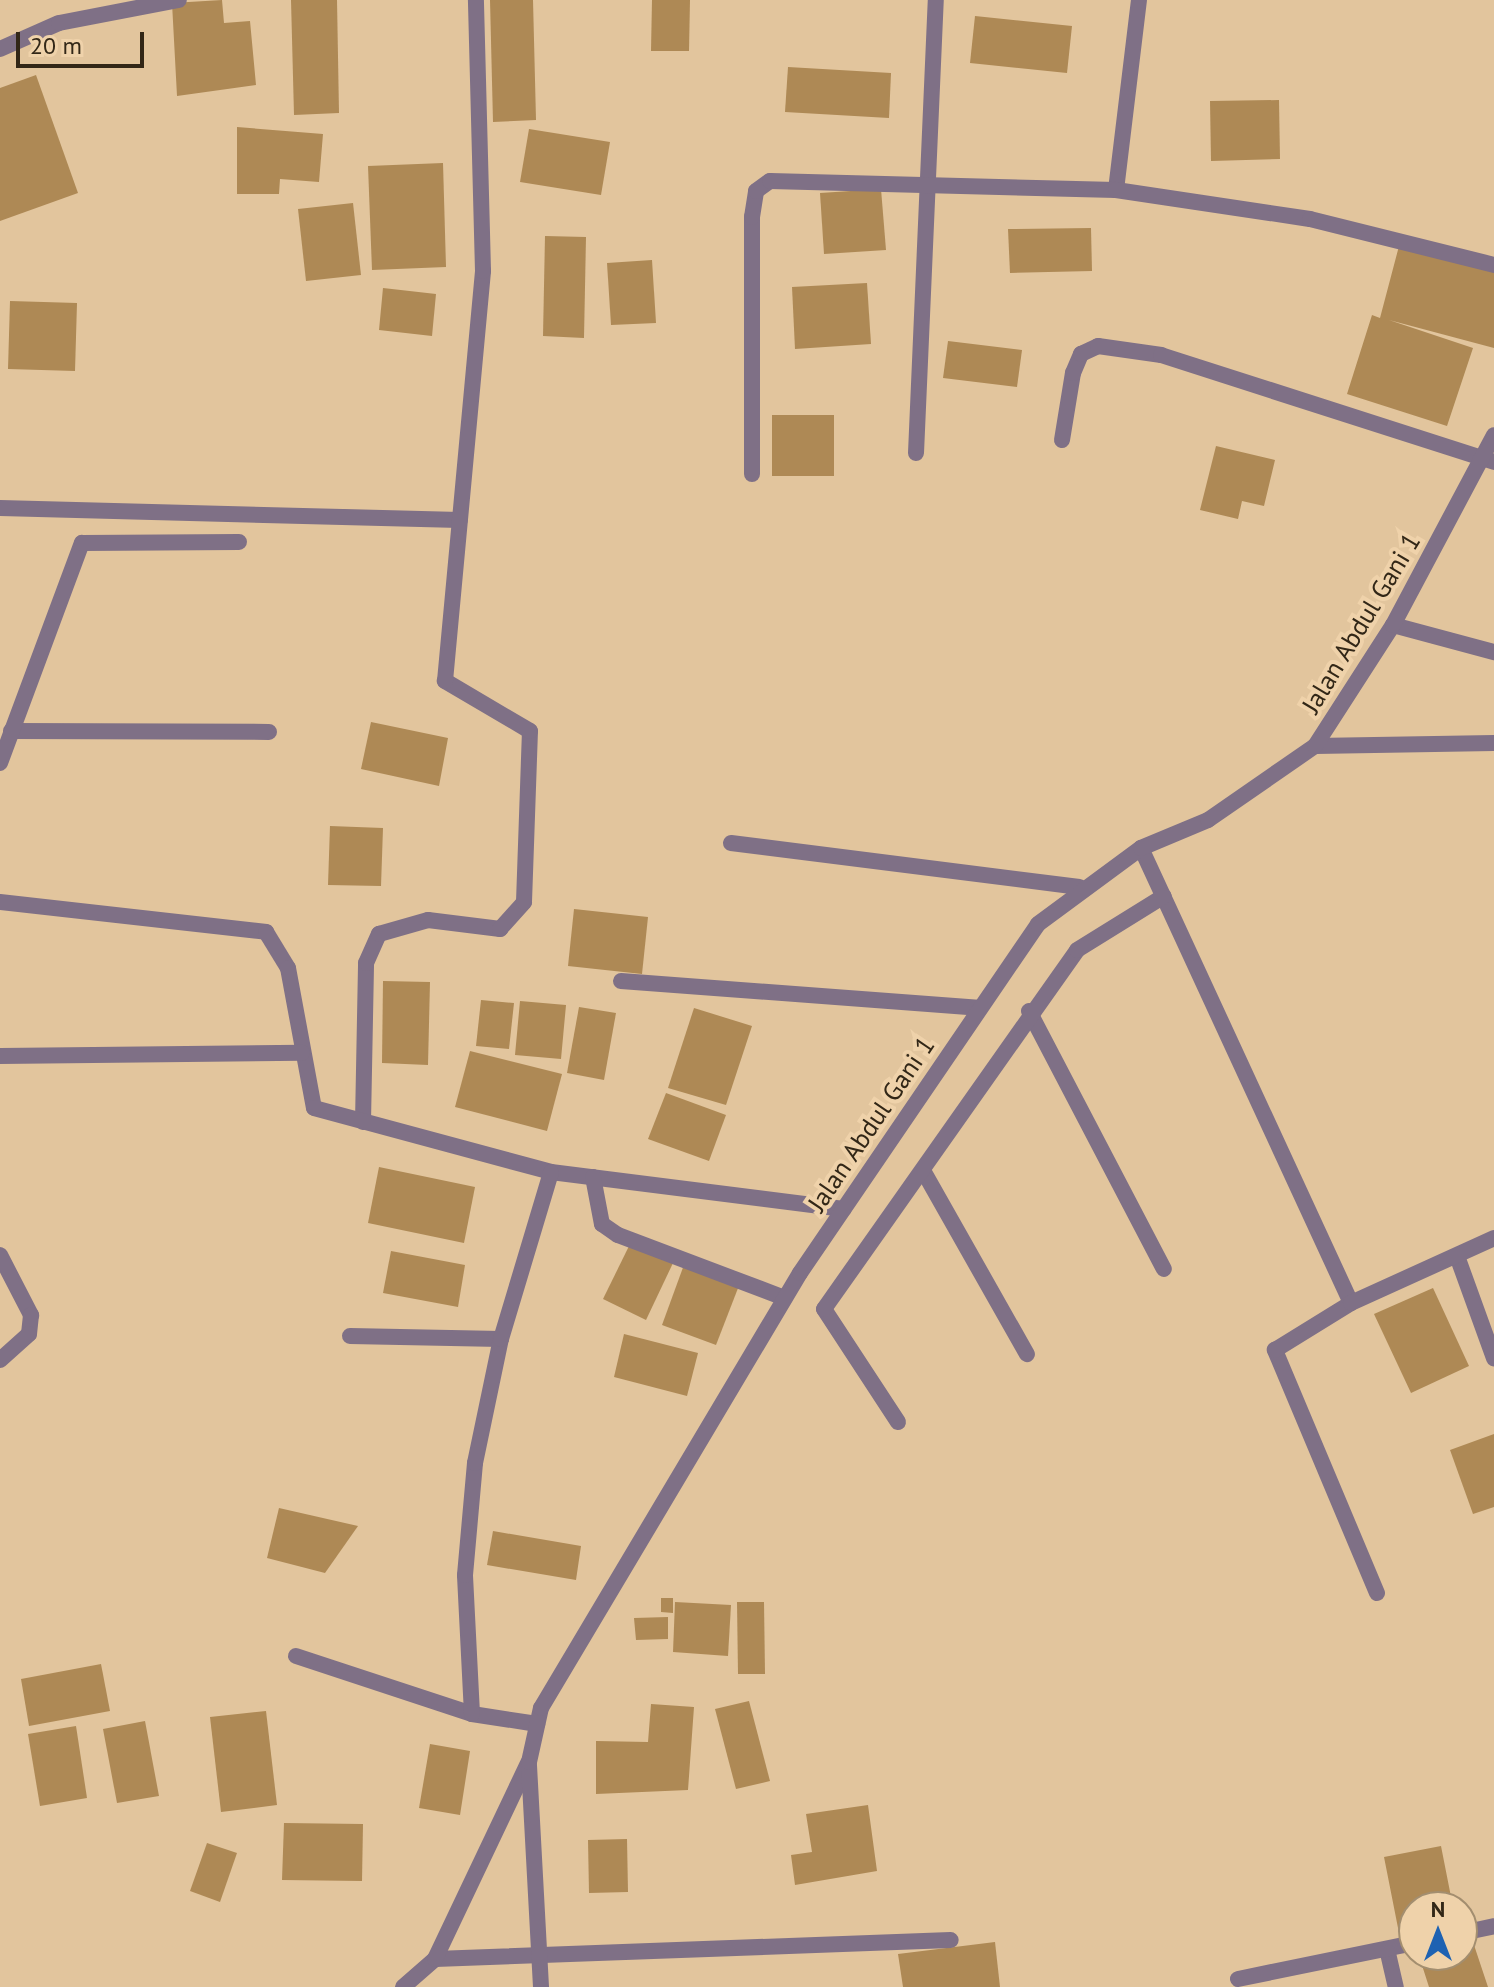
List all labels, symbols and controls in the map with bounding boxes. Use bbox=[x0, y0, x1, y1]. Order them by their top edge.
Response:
scale bar bbox=[20, 16, 148, 66]
text: 20 m bbox=[30, 30, 82, 61]
street label: Jalan Abdul Gani 1 bbox=[1295, 527, 1427, 719]
street label: Jalan Abdul Gani 1 bbox=[801, 1030, 941, 1218]
north arrow bbox=[1398, 1891, 1478, 1971]
text: N bbox=[1431, 1895, 1445, 1923]

